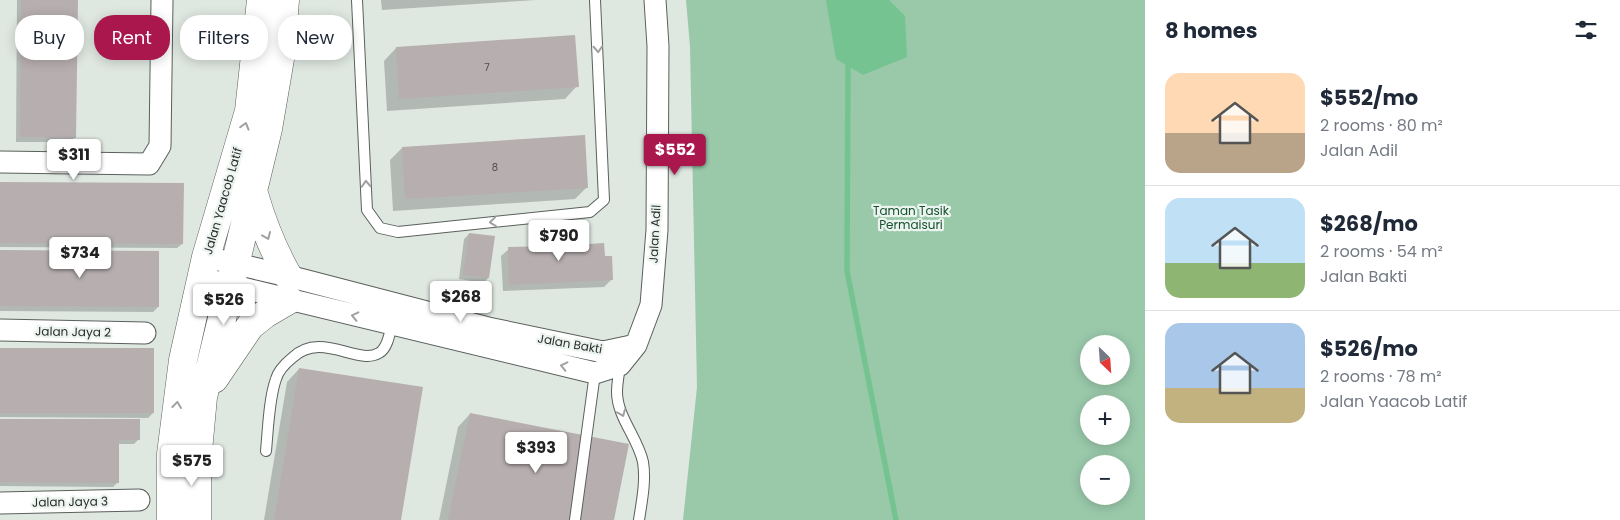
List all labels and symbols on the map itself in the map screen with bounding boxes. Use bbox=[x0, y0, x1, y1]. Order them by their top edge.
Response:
one-way arrow bbox=[592, 45, 603, 53]
house number: 7 bbox=[484, 60, 490, 75]
one-way arrow bbox=[239, 122, 249, 131]
pin: $552 bbox=[645, 134, 705, 176]
pin: $311 bbox=[44, 138, 104, 181]
street label: Jalan Yaacob Latif bbox=[199, 145, 246, 256]
house number: 8 bbox=[492, 160, 498, 175]
one-way arrow bbox=[361, 180, 372, 188]
park label: Taman Tasik Permaisuri bbox=[873, 202, 950, 233]
street label: Jalan Adil bbox=[644, 204, 665, 264]
one-way arrow bbox=[489, 217, 497, 228]
pin: $790 bbox=[529, 220, 589, 262]
one-way arrow bbox=[261, 231, 272, 240]
pin: $734 bbox=[50, 236, 110, 279]
pin: $268 bbox=[431, 280, 491, 323]
pin: $526 bbox=[194, 284, 254, 326]
one-way arrow bbox=[351, 311, 360, 322]
street label: Jalan Jaya 2 bbox=[35, 322, 111, 341]
street label: Jalan Bakti bbox=[536, 329, 604, 358]
north arrow bbox=[1080, 335, 1130, 385]
one-way arrow bbox=[560, 361, 569, 372]
one-way arrow bbox=[171, 401, 182, 409]
one-way arrow bbox=[616, 408, 627, 417]
pin: $393 bbox=[506, 432, 566, 474]
pin: $575 bbox=[162, 444, 222, 487]
street label: Jalan Jaya 3 bbox=[32, 492, 108, 511]

